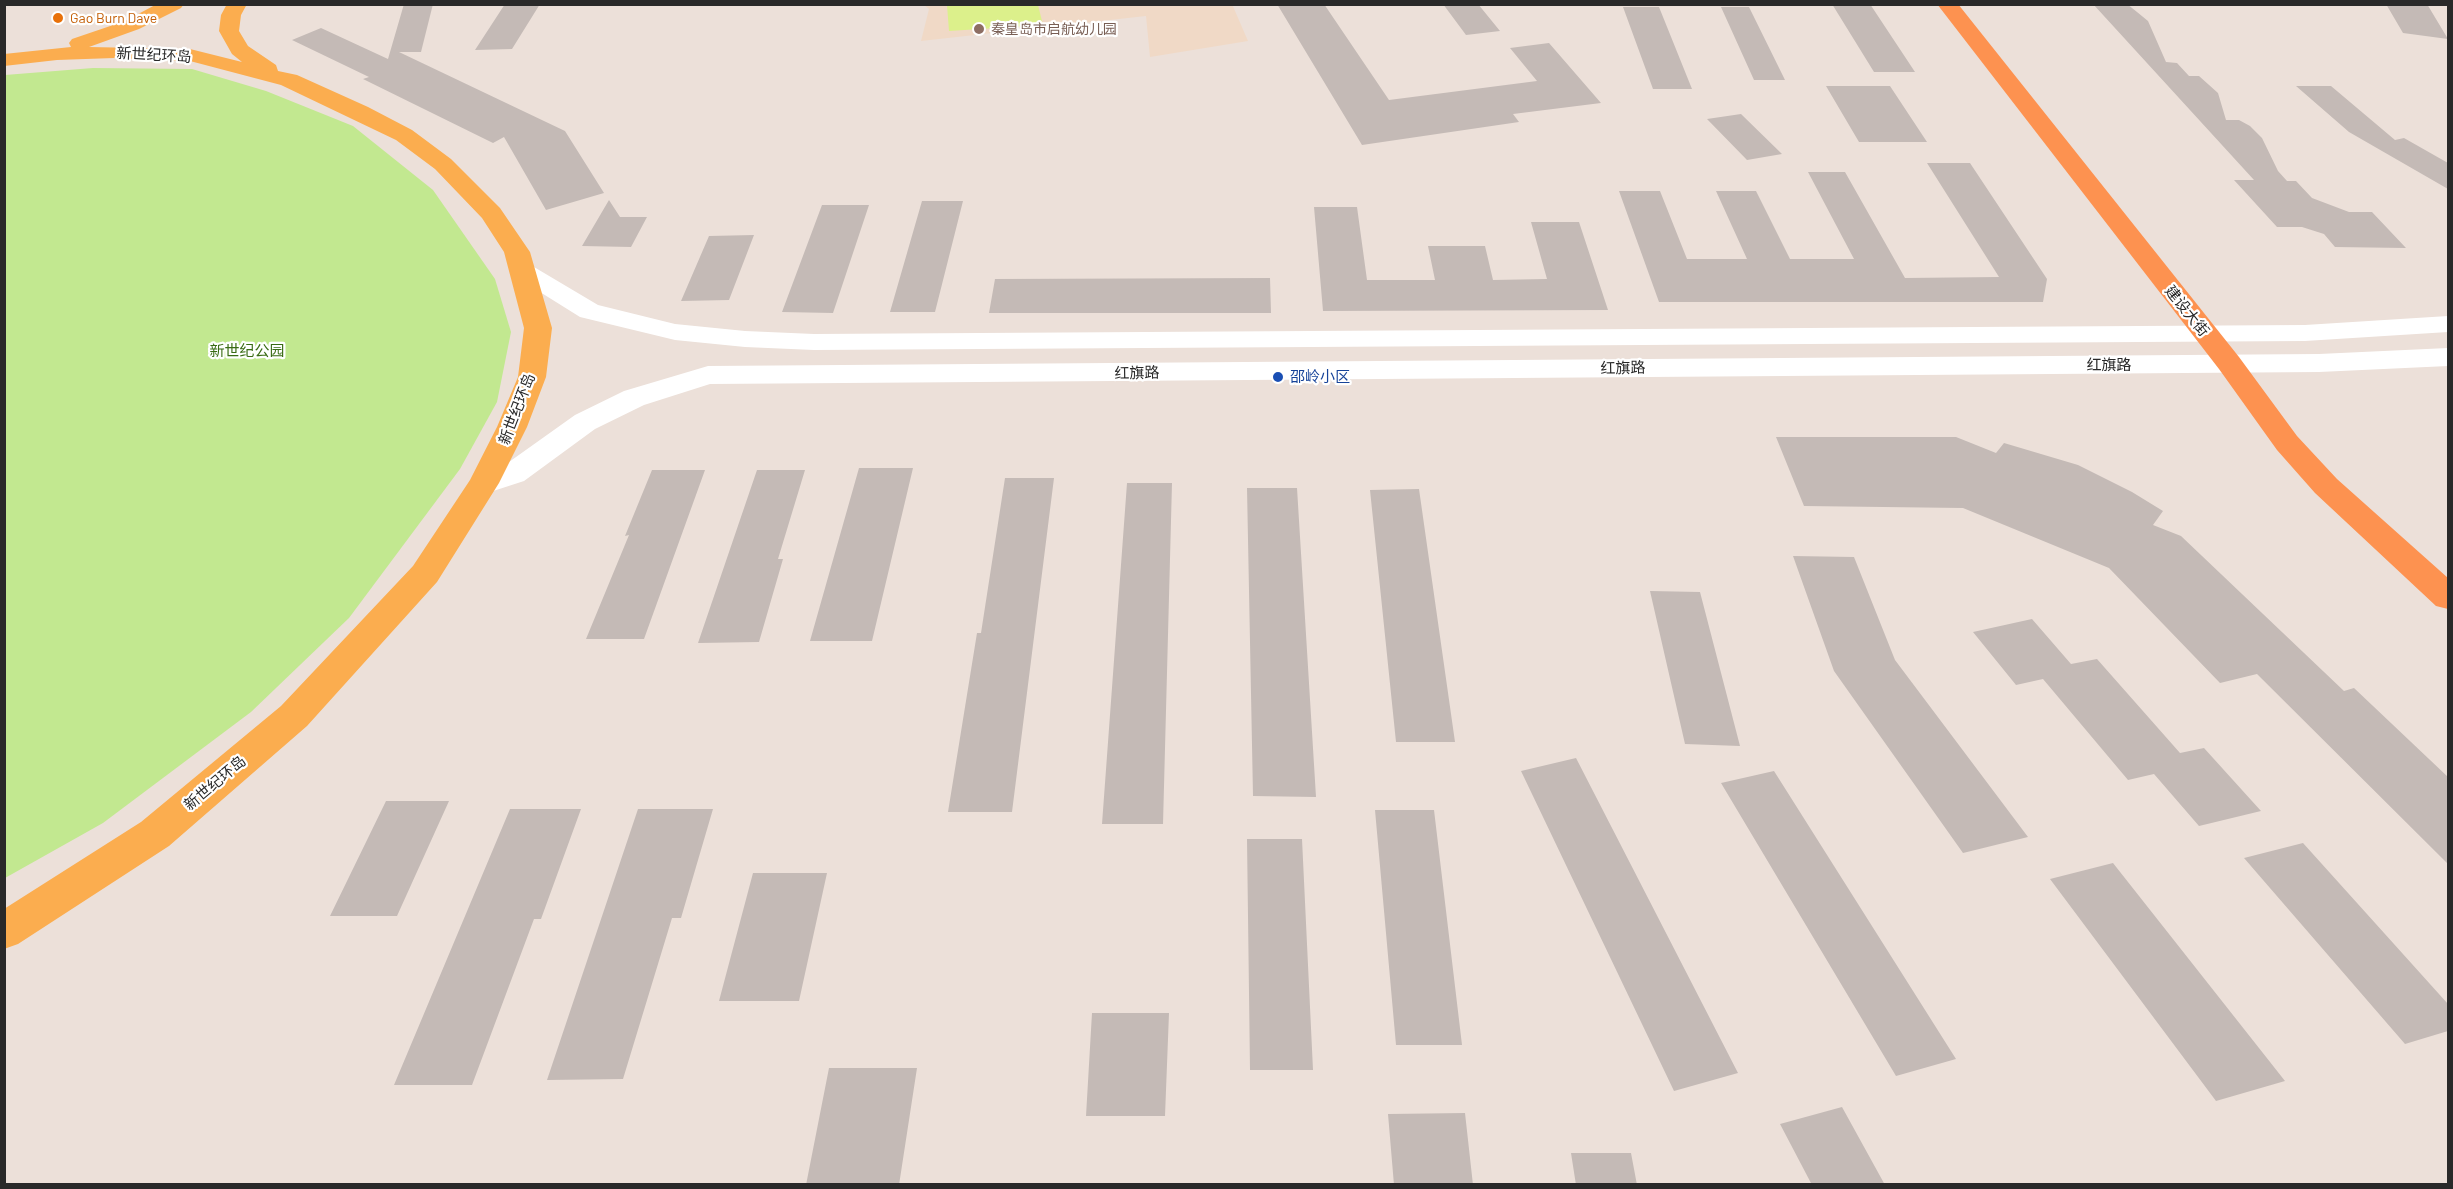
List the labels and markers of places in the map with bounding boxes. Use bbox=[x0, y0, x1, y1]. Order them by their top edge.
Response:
place label: Gao Burn Dave bbox=[70, 10, 157, 26]
marker: Gao Burn Dave bbox=[51, 11, 65, 25]
place label: 秦皇岛市启航幼儿园 bbox=[991, 21, 1117, 37]
marker: 秦皇岛市启航幼儿园 bbox=[972, 22, 986, 36]
place label: 邵岭小区 bbox=[1290, 368, 1350, 386]
marker: 邵岭小区 bbox=[1271, 370, 1285, 384]

